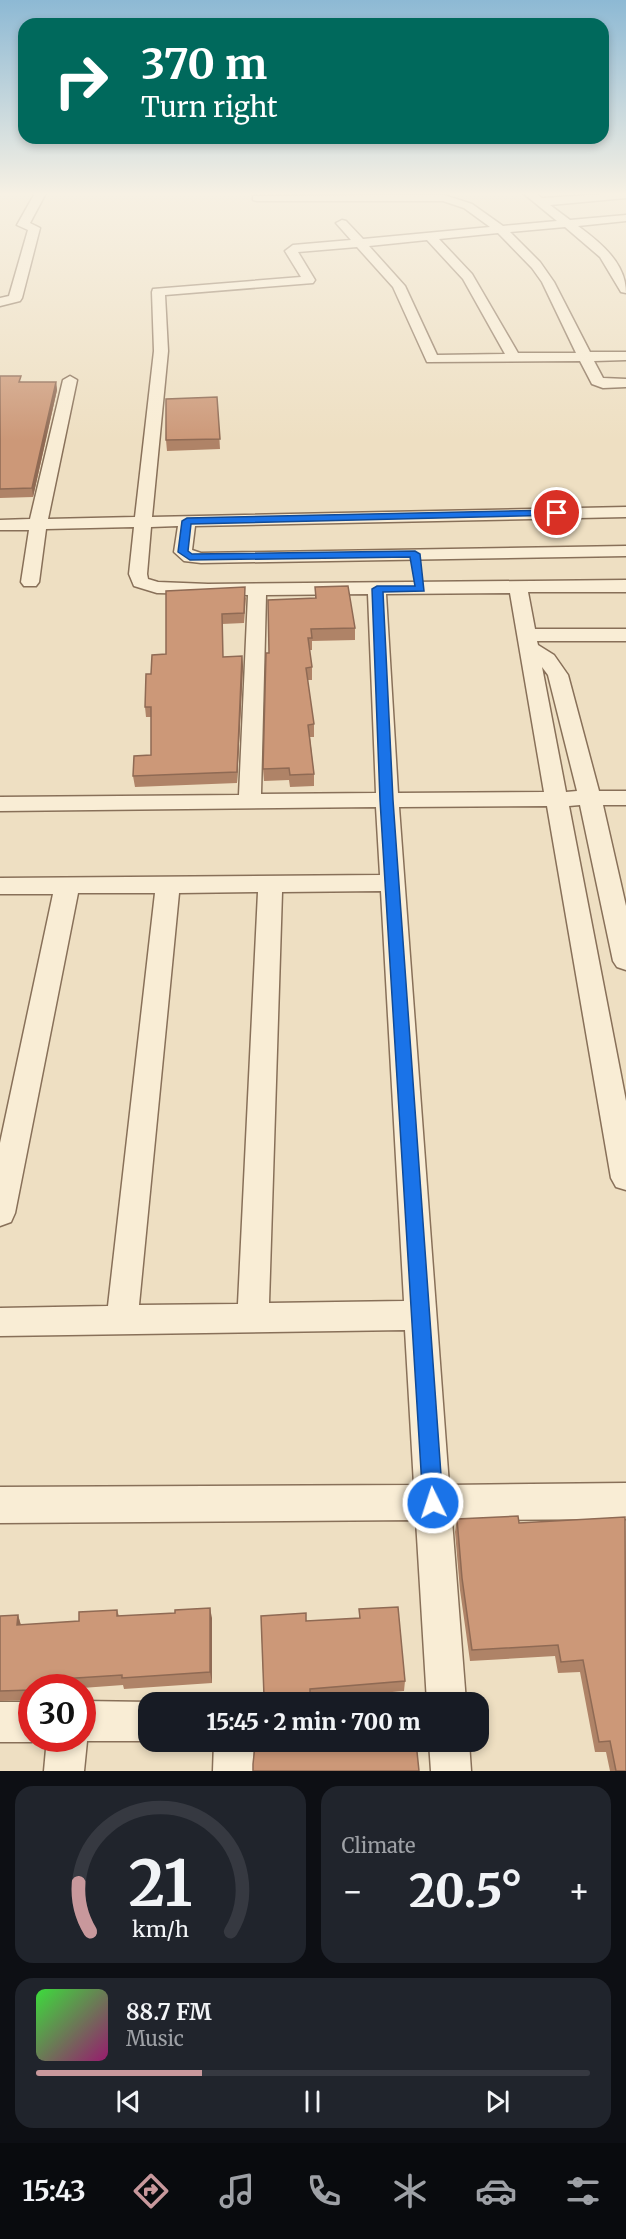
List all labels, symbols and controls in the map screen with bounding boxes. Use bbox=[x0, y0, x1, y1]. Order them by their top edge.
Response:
text: 370 m bbox=[141, 38, 267, 90]
icon: right bbox=[42, 42, 120, 120]
text: Turn right bbox=[141, 90, 278, 124]
pin bbox=[531, 487, 582, 538]
icon: arrive bbox=[540, 496, 573, 529]
position arrow bbox=[401, 1471, 465, 1535]
speed limit sign: 30 bbox=[18, 1674, 96, 1752]
text: 15:45 · 2 min · 700 m bbox=[207, 1708, 420, 1736]
text: Climate bbox=[342, 1833, 416, 1858]
text: 21 bbox=[128, 1845, 192, 1923]
text: 20.5° bbox=[409, 1863, 523, 1919]
text: − bbox=[342, 1871, 364, 1912]
text: + bbox=[568, 1871, 590, 1912]
text: km/h bbox=[132, 1916, 189, 1943]
text: 88.7 FM bbox=[126, 1998, 212, 2026]
text: Music bbox=[126, 2026, 184, 2051]
icon: previous bbox=[112, 2085, 145, 2118]
icon: pause bbox=[296, 2085, 329, 2118]
icon: next bbox=[481, 2085, 514, 2118]
icon: directions bbox=[130, 2170, 172, 2212]
icon: music bbox=[216, 2170, 258, 2212]
icon: phone bbox=[303, 2170, 345, 2212]
icon: climate bbox=[389, 2170, 431, 2212]
icon: car bbox=[475, 2170, 517, 2212]
icon: filters bbox=[562, 2170, 604, 2212]
text: 15:43 bbox=[22, 2174, 86, 2208]

